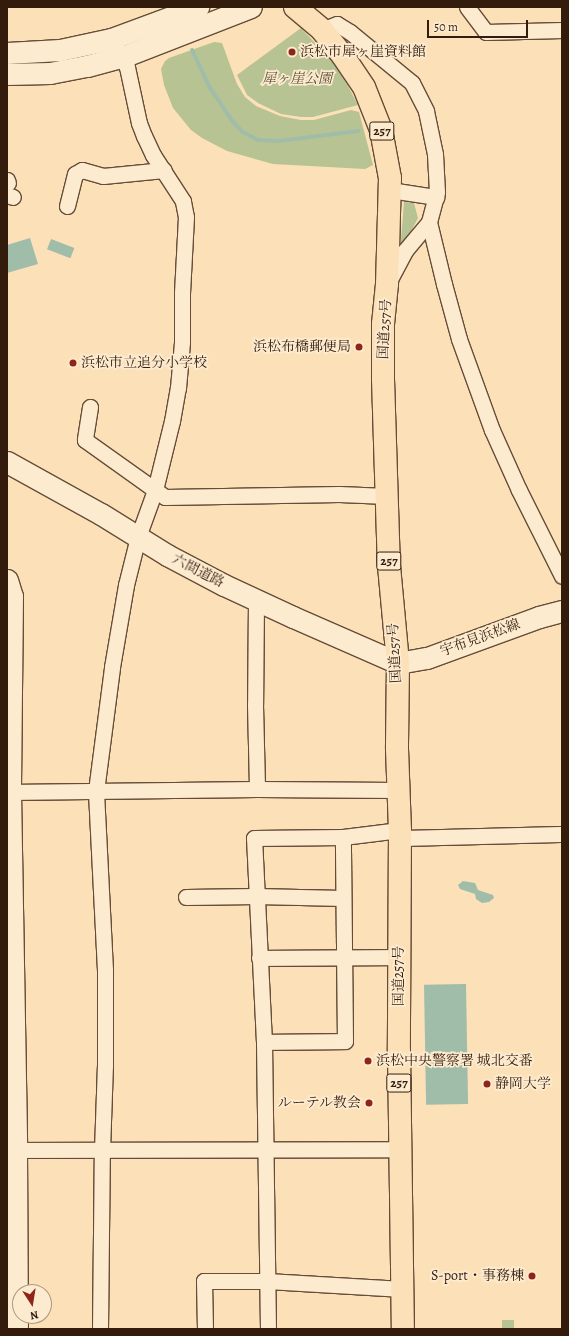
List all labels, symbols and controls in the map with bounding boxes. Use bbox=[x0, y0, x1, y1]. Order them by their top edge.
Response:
scale bar bbox=[429, 12, 530, 38]
text: 50 m bbox=[434, 19, 458, 35]
place label: 浜松市犀ヶ崖資料館 bbox=[300, 44, 426, 60]
marker: 浜松市犀ヶ崖資料館 bbox=[287, 47, 297, 57]
park label: 犀ヶ崖公園 bbox=[262, 71, 332, 87]
road number: 257 bbox=[369, 120, 395, 142]
street label: 国道257号 bbox=[375, 298, 395, 360]
place label: 浜松布橋郵便局 bbox=[253, 339, 351, 355]
marker: 浜松布橋郵便局 bbox=[354, 342, 364, 352]
place label: 浜松市立追分小学校 bbox=[81, 355, 207, 371]
marker: 浜松市立追分小学校 bbox=[68, 358, 78, 368]
road number: 257 bbox=[376, 550, 402, 572]
street label: 六間道路 bbox=[169, 551, 227, 591]
street label: 宇布見浜松線 bbox=[438, 616, 522, 660]
street label: 国道257号 bbox=[385, 622, 405, 684]
street label: 国道257号 bbox=[391, 946, 407, 1006]
place label: 浜松中央警察署 城北交番 bbox=[376, 1053, 533, 1069]
marker: 浜松中央警察署 城北交番 bbox=[363, 1056, 373, 1066]
road number: 257 bbox=[386, 1072, 412, 1094]
place label: 静岡大学 bbox=[495, 1076, 551, 1092]
marker: 静岡大学 bbox=[482, 1079, 492, 1089]
place label: ルーテル教会 bbox=[277, 1095, 361, 1111]
marker: ルーテル教会 bbox=[364, 1098, 374, 1108]
place label: S-port・事務棟 bbox=[431, 1268, 524, 1284]
marker: S-port・事務棟 bbox=[527, 1271, 537, 1281]
north arrow bbox=[12, 1284, 52, 1324]
text: N bbox=[29, 1307, 40, 1323]

